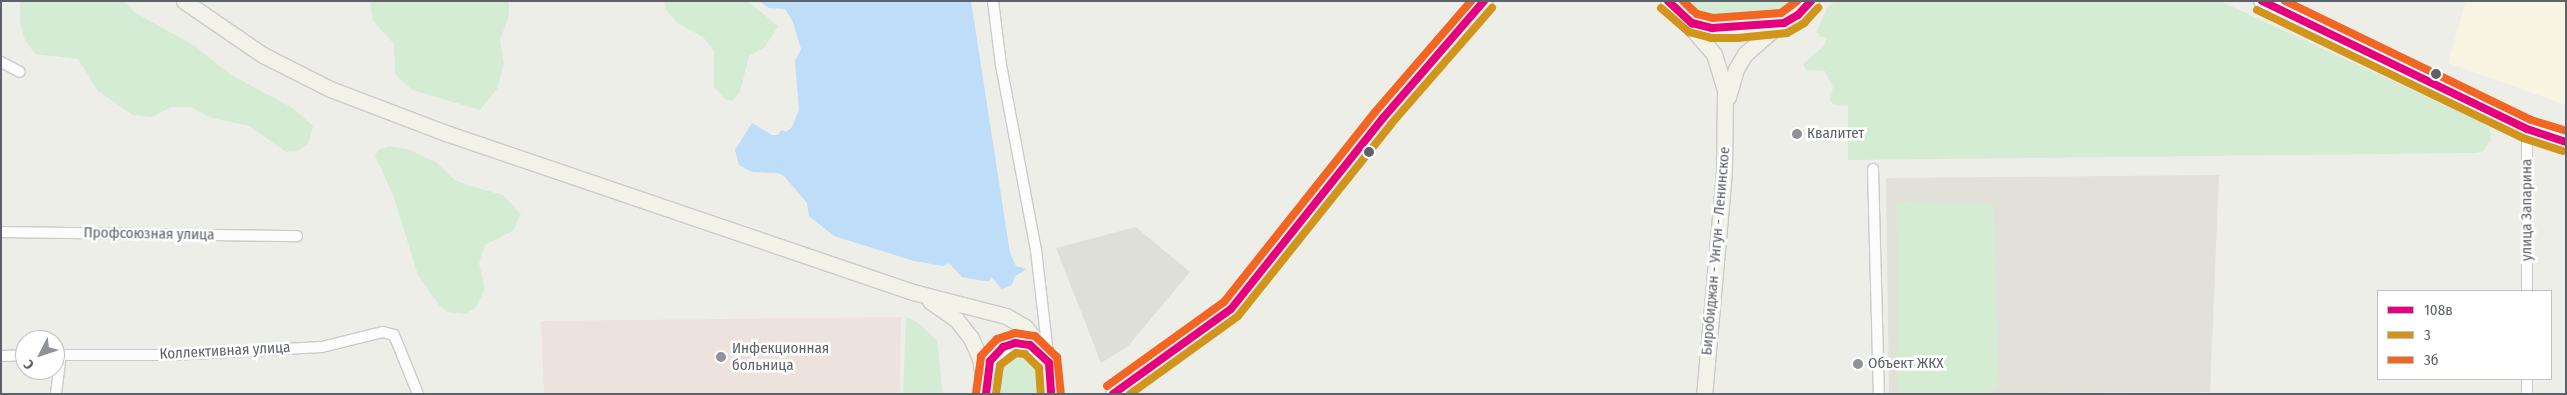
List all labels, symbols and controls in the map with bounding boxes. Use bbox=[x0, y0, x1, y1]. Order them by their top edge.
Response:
unlabelled marker bbox=[2431, 69, 2441, 79]
place label: Квалитет bbox=[1807, 125, 1864, 143]
marker: Квалитет bbox=[1791, 128, 1803, 140]
street label: Биробиджан - Унгун - Ленинское bbox=[1698, 146, 1734, 356]
unlabelled marker bbox=[1364, 147, 1374, 157]
street label: улица Запарина bbox=[2518, 159, 2536, 261]
street label: Профсоюзная улица bbox=[83, 224, 215, 244]
legend bbox=[2377, 290, 2552, 380]
text: 108в bbox=[2424, 301, 2453, 319]
text: 3 bbox=[2424, 326, 2431, 344]
north arrow bbox=[15, 330, 65, 380]
street label: Коллективная улица bbox=[159, 339, 291, 363]
place label: Инфекционная больница bbox=[732, 339, 829, 374]
marker: Инфекционная больница bbox=[714, 350, 728, 364]
text: 3б bbox=[2424, 351, 2439, 369]
place label: Объект ЖКХ bbox=[1868, 355, 1943, 373]
text: С bbox=[20, 356, 38, 373]
marker: Объект ЖКХ bbox=[1852, 358, 1864, 370]

